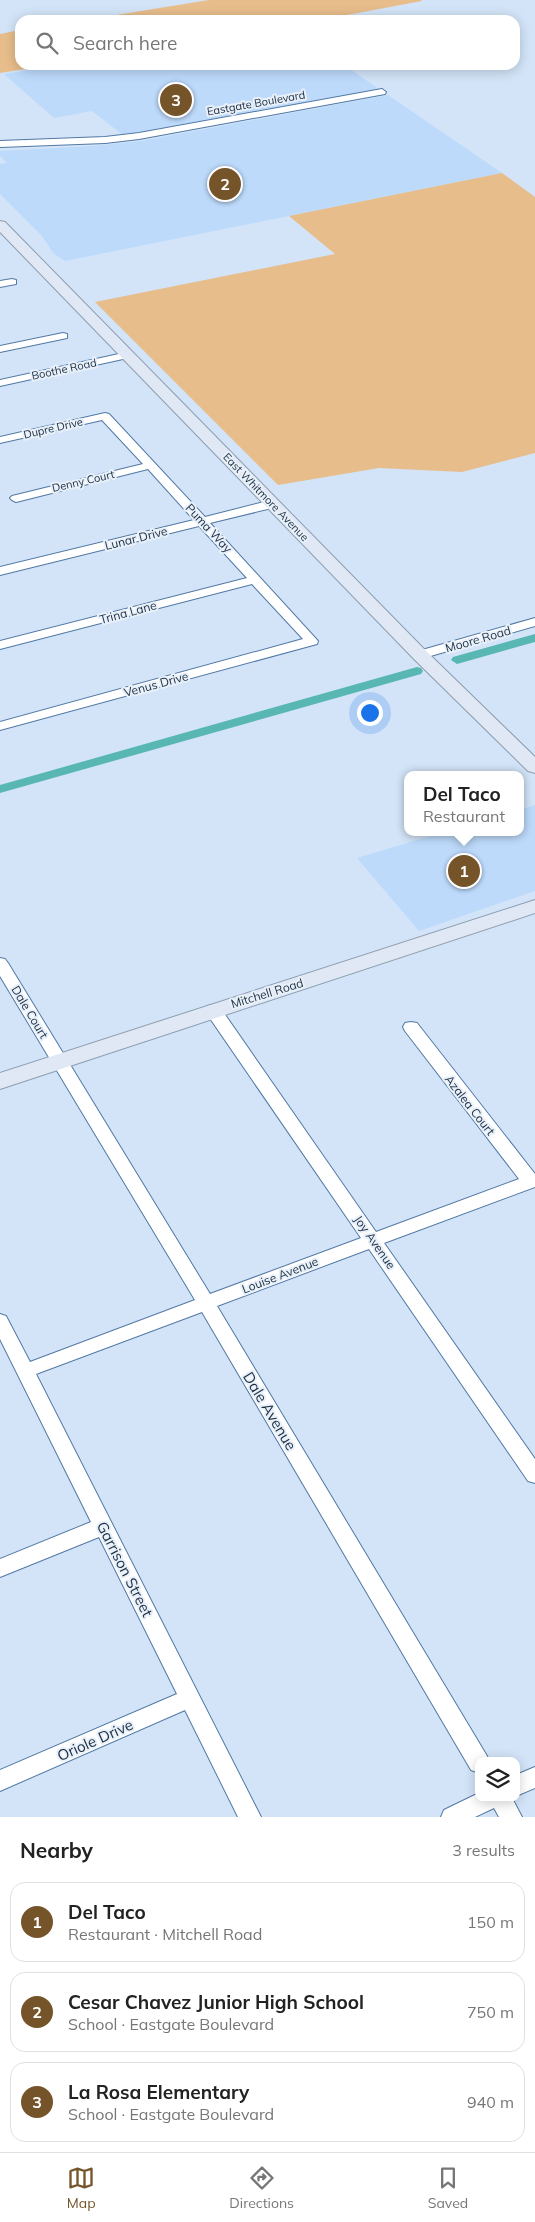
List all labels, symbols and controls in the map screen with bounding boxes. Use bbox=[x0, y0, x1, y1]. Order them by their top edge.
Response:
search box bbox=[15, 15, 520, 70]
icon: search bbox=[33, 29, 61, 57]
text: Search here bbox=[73, 31, 177, 55]
pin: 3 bbox=[160, 81, 192, 119]
street label: Eastgate Boulevard bbox=[206, 87, 306, 119]
pin: 2 bbox=[209, 165, 241, 203]
street label: Boothe Road bbox=[30, 355, 98, 383]
street label: Dupre Drive bbox=[22, 414, 84, 442]
street label: East Whitmore Avenue bbox=[220, 450, 312, 544]
street label: Denny Court bbox=[50, 467, 116, 495]
street label: Puma Way bbox=[182, 500, 236, 556]
street label: Lunar Drive bbox=[103, 523, 169, 553]
street label: Trina Lane bbox=[98, 597, 158, 627]
street label: Moore Road bbox=[444, 623, 512, 655]
street label: Venus Drive bbox=[122, 668, 190, 700]
your location bbox=[357, 700, 383, 726]
popup bbox=[404, 771, 524, 836]
text: Del Taco bbox=[423, 782, 501, 806]
text: Restaurant bbox=[423, 806, 505, 826]
pin: 1 bbox=[448, 852, 480, 890]
street label: Mitchell Road bbox=[229, 975, 305, 1011]
street label: Dale Court bbox=[8, 983, 52, 1041]
street label: Azalea Court bbox=[442, 1072, 498, 1138]
street label: Joy Avenue bbox=[351, 1212, 399, 1272]
street label: Louise Avenue bbox=[240, 1254, 320, 1296]
street label: Dale Avenue bbox=[239, 1368, 301, 1454]
street label: Garrison Street bbox=[93, 1518, 157, 1620]
street label: Oriole Drive bbox=[54, 1715, 136, 1765]
map controls bbox=[475, 1757, 520, 1802]
button: layers bbox=[475, 1757, 520, 1802]
text: Nearby bbox=[20, 1837, 93, 1863]
text: 3 results bbox=[452, 1840, 515, 1860]
text: Del Taco bbox=[68, 1900, 146, 1924]
text: 1 bbox=[32, 1912, 42, 1932]
text: 150 m bbox=[467, 1912, 514, 1932]
text: Restaurant · Mitchell Road bbox=[68, 1924, 262, 1944]
text: Cesar Chavez Junior High School bbox=[68, 1990, 364, 2014]
text: 2 bbox=[32, 2002, 42, 2022]
text: 750 m bbox=[467, 2002, 514, 2022]
text: School · Eastgate Boulevard bbox=[68, 2014, 274, 2034]
text: La Rosa Elementary bbox=[68, 2080, 249, 2104]
text: 3 bbox=[32, 2092, 42, 2112]
text: 940 m bbox=[467, 2092, 514, 2112]
text: School · Eastgate Boulevard bbox=[68, 2104, 274, 2124]
tab: Map bbox=[67, 2164, 96, 2212]
tab: Directions bbox=[229, 2164, 294, 2212]
tab: Saved bbox=[428, 2164, 468, 2212]

